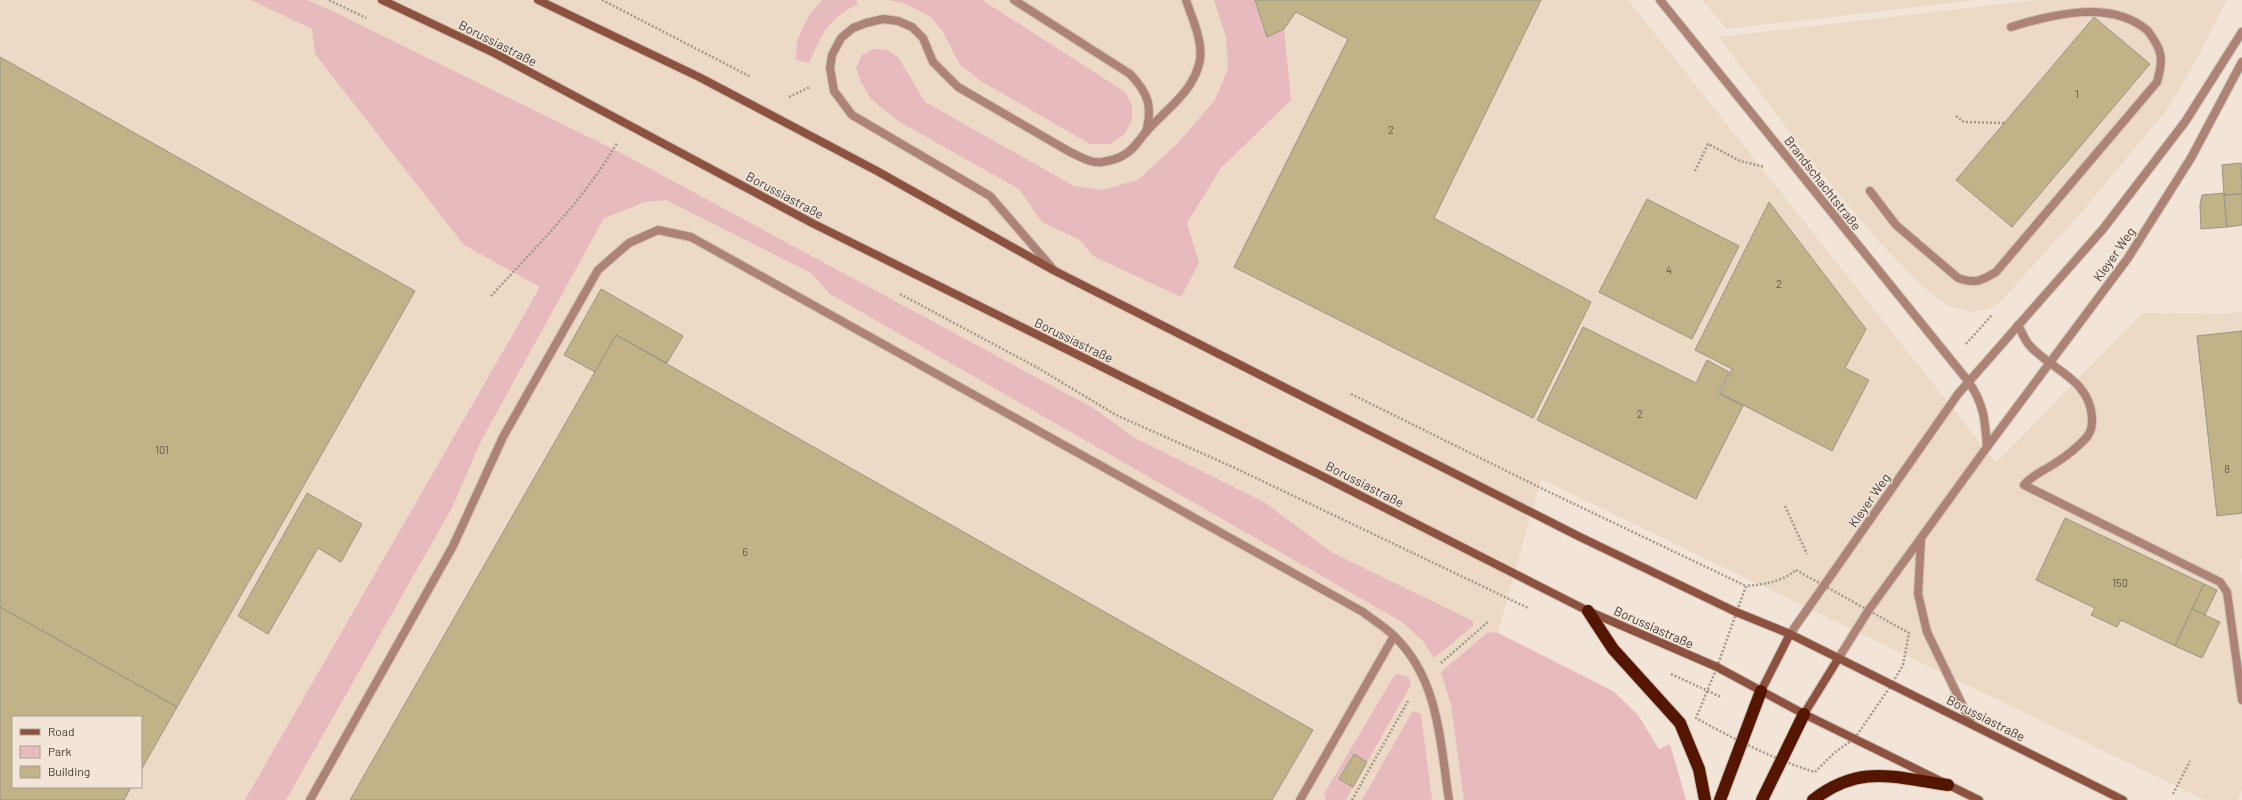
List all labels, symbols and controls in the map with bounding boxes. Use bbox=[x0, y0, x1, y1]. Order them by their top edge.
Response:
street label: Borussiastraße bbox=[456, 16, 540, 70]
house number: 1 bbox=[2075, 87, 2079, 100]
house number: 2 bbox=[1388, 123, 1394, 136]
street label: Brandschachtstraße bbox=[1781, 133, 1865, 233]
street label: Borussiastraße bbox=[743, 168, 827, 222]
street label: Kleyer Weg bbox=[2090, 224, 2138, 284]
house number: 4 bbox=[1666, 263, 1672, 276]
house number: 2 bbox=[1776, 277, 1782, 290]
street label: Borussiastraße bbox=[1032, 314, 1116, 366]
house number: 2 bbox=[1637, 407, 1643, 420]
house number: 101 bbox=[155, 443, 169, 456]
street label: Borussiastraße bbox=[1323, 457, 1407, 511]
house number: 8 bbox=[2224, 462, 2230, 475]
street label: Kleyer Weg bbox=[1845, 470, 1893, 530]
house number: 6 bbox=[742, 545, 748, 558]
house number: 150 bbox=[2112, 576, 2128, 589]
street label: Borussiastraße bbox=[1612, 602, 1696, 652]
street label: Borussiastraße bbox=[1944, 691, 2028, 745]
legend bbox=[12, 716, 142, 788]
text: Road bbox=[48, 724, 75, 738]
text: Park bbox=[48, 744, 72, 758]
text: Building bbox=[48, 764, 90, 778]

